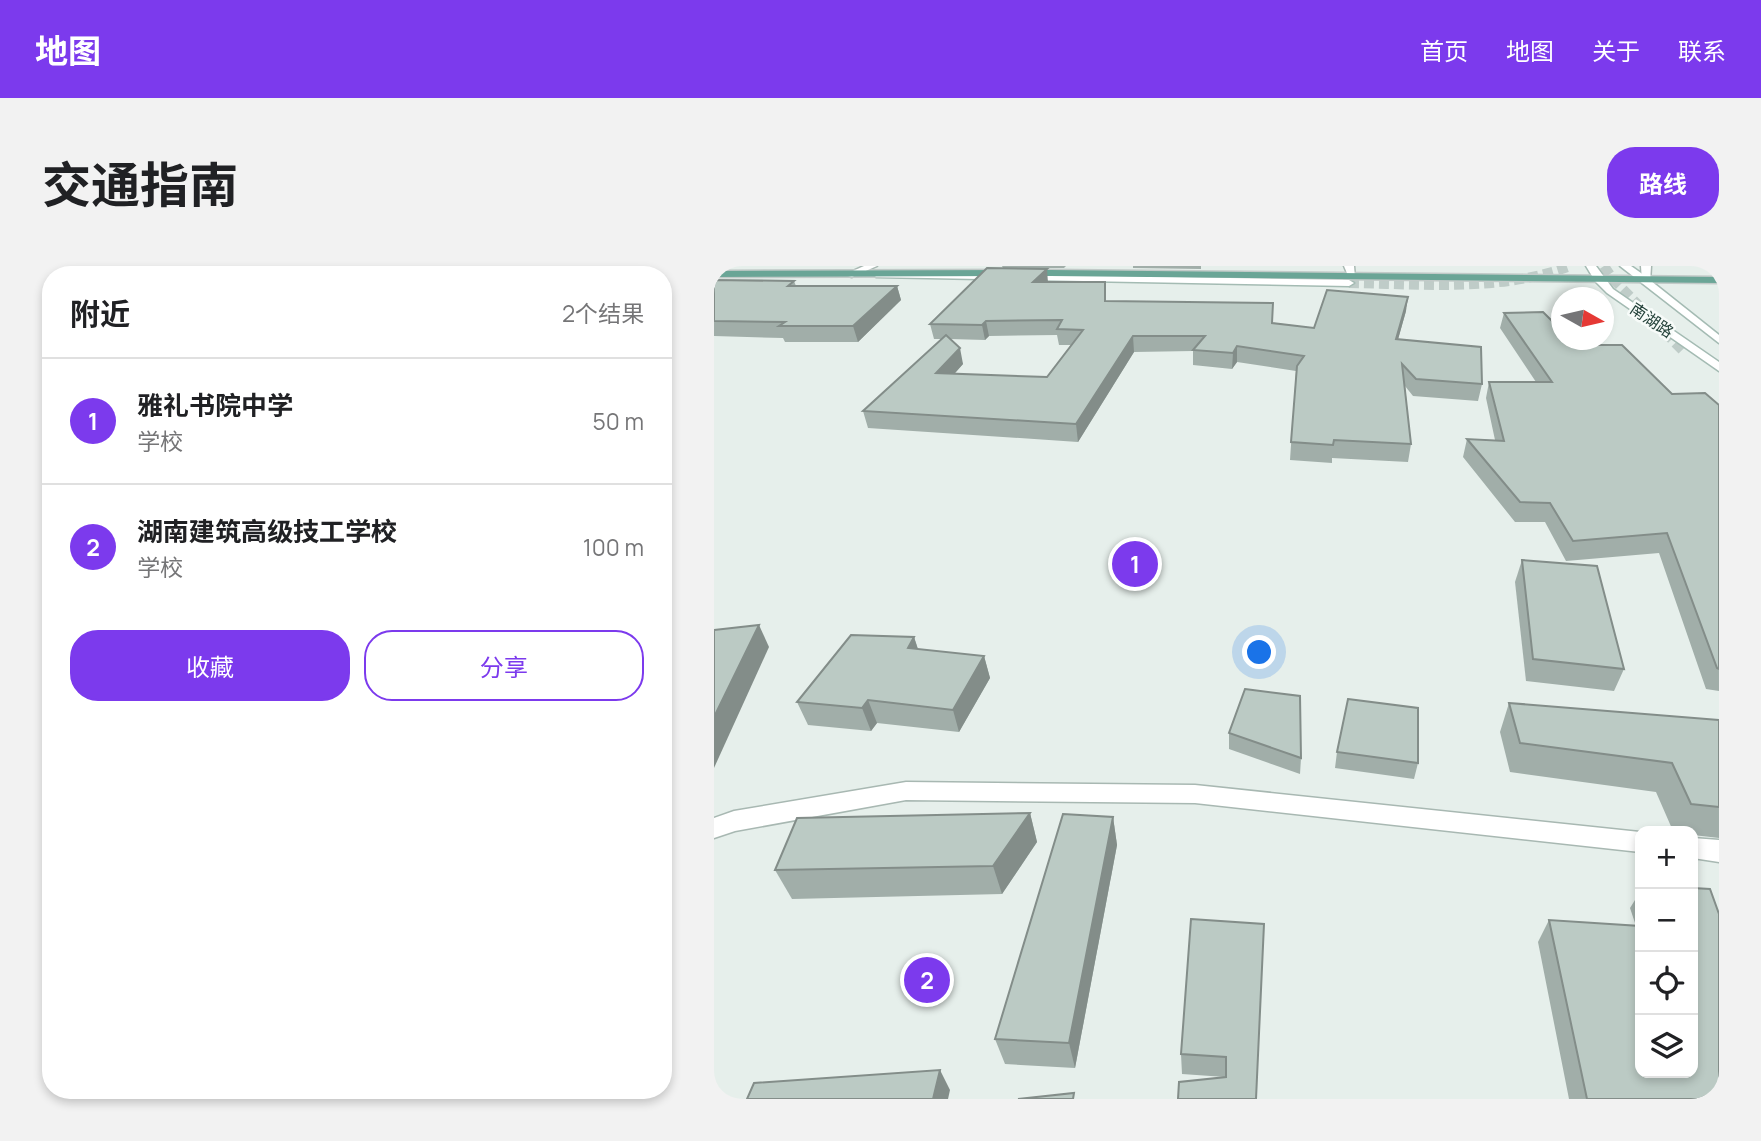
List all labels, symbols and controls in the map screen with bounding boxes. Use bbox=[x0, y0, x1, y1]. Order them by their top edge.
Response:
text: 地图 bbox=[35, 28, 101, 73]
text: 首页 bbox=[1420, 34, 1468, 67]
text: 地图 bbox=[1506, 34, 1554, 67]
text: 关于 bbox=[1592, 34, 1640, 67]
text: 联系 bbox=[1678, 34, 1726, 67]
button: 路线 bbox=[1607, 147, 1719, 218]
text: 交通指南 bbox=[42, 151, 238, 218]
north arrow bbox=[1551, 287, 1614, 350]
text: 附近 bbox=[70, 293, 130, 334]
text: 2个结果 bbox=[562, 297, 644, 329]
street label: 南湖路 bbox=[1626, 297, 1678, 343]
text: 雅礼书院中学 bbox=[137, 387, 293, 423]
text: 1 bbox=[88, 405, 98, 437]
text: 50 m bbox=[593, 405, 644, 437]
text: 学校 bbox=[137, 425, 183, 457]
text: 湖南建筑高级技工学校 bbox=[137, 513, 397, 549]
text: 2 bbox=[86, 531, 100, 563]
text: 100 m bbox=[583, 531, 644, 563]
pin: 1 bbox=[1112, 538, 1158, 590]
text: 学校 bbox=[137, 551, 183, 583]
button: 收藏 bbox=[70, 630, 350, 701]
button: 分享 bbox=[364, 630, 644, 701]
your location bbox=[1242, 635, 1276, 669]
map controls bbox=[1635, 826, 1698, 1078]
button: + bbox=[1635, 826, 1698, 889]
button: − bbox=[1635, 889, 1698, 952]
button: locate bbox=[1635, 952, 1698, 1015]
pin: 2 bbox=[904, 954, 950, 1006]
button: layers bbox=[1635, 1015, 1698, 1078]

